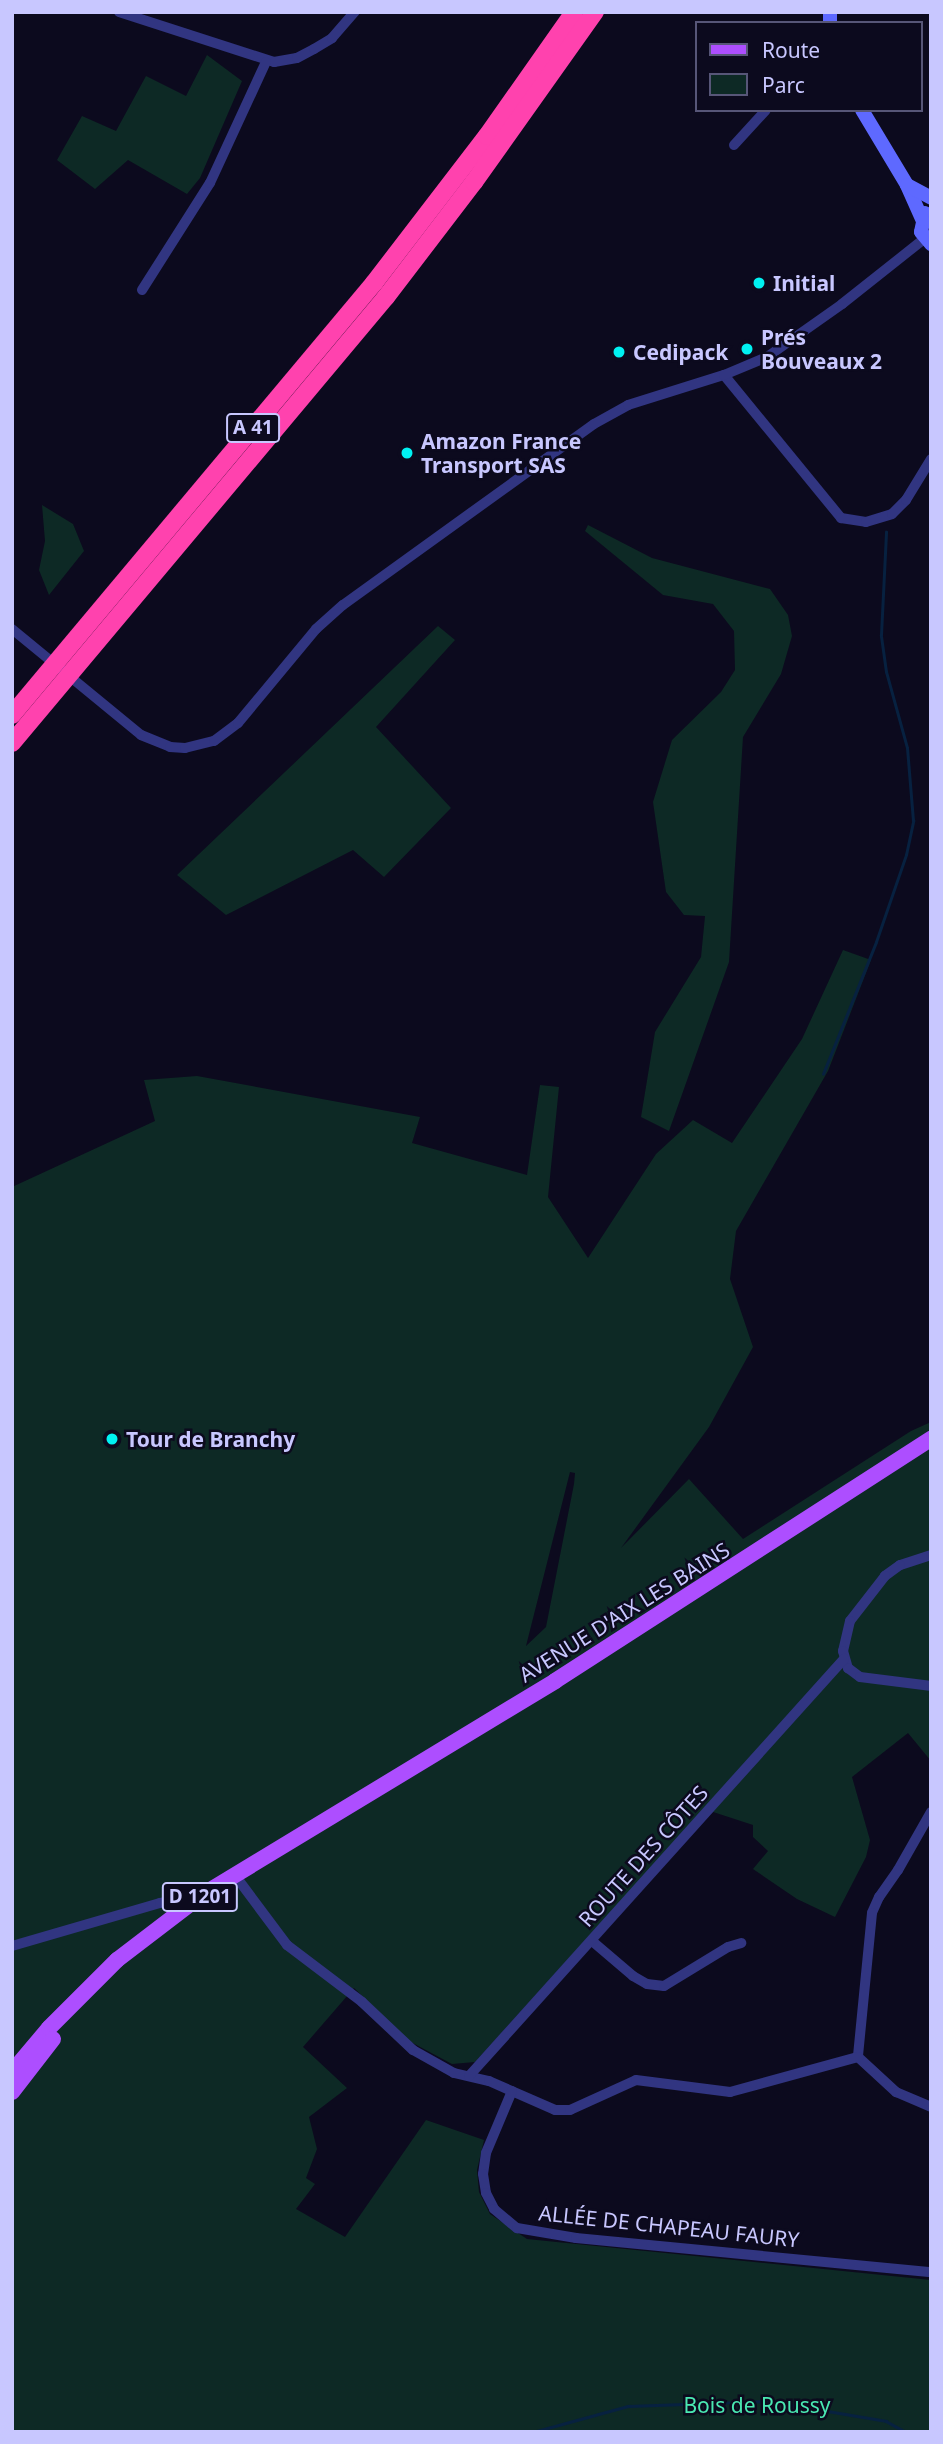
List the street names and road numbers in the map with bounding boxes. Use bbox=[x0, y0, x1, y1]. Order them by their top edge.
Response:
road number: A 41 bbox=[225, 412, 281, 444]
street label: AVENUE D'AIX LES BAINS bbox=[514, 1537, 734, 1687]
street label: ROUTE DES CÔTES bbox=[573, 1780, 713, 1932]
road number: D 1201 bbox=[162, 1882, 238, 1912]
street label: ALLÉE DE CHAPEAU FAURY bbox=[538, 2200, 800, 2252]

